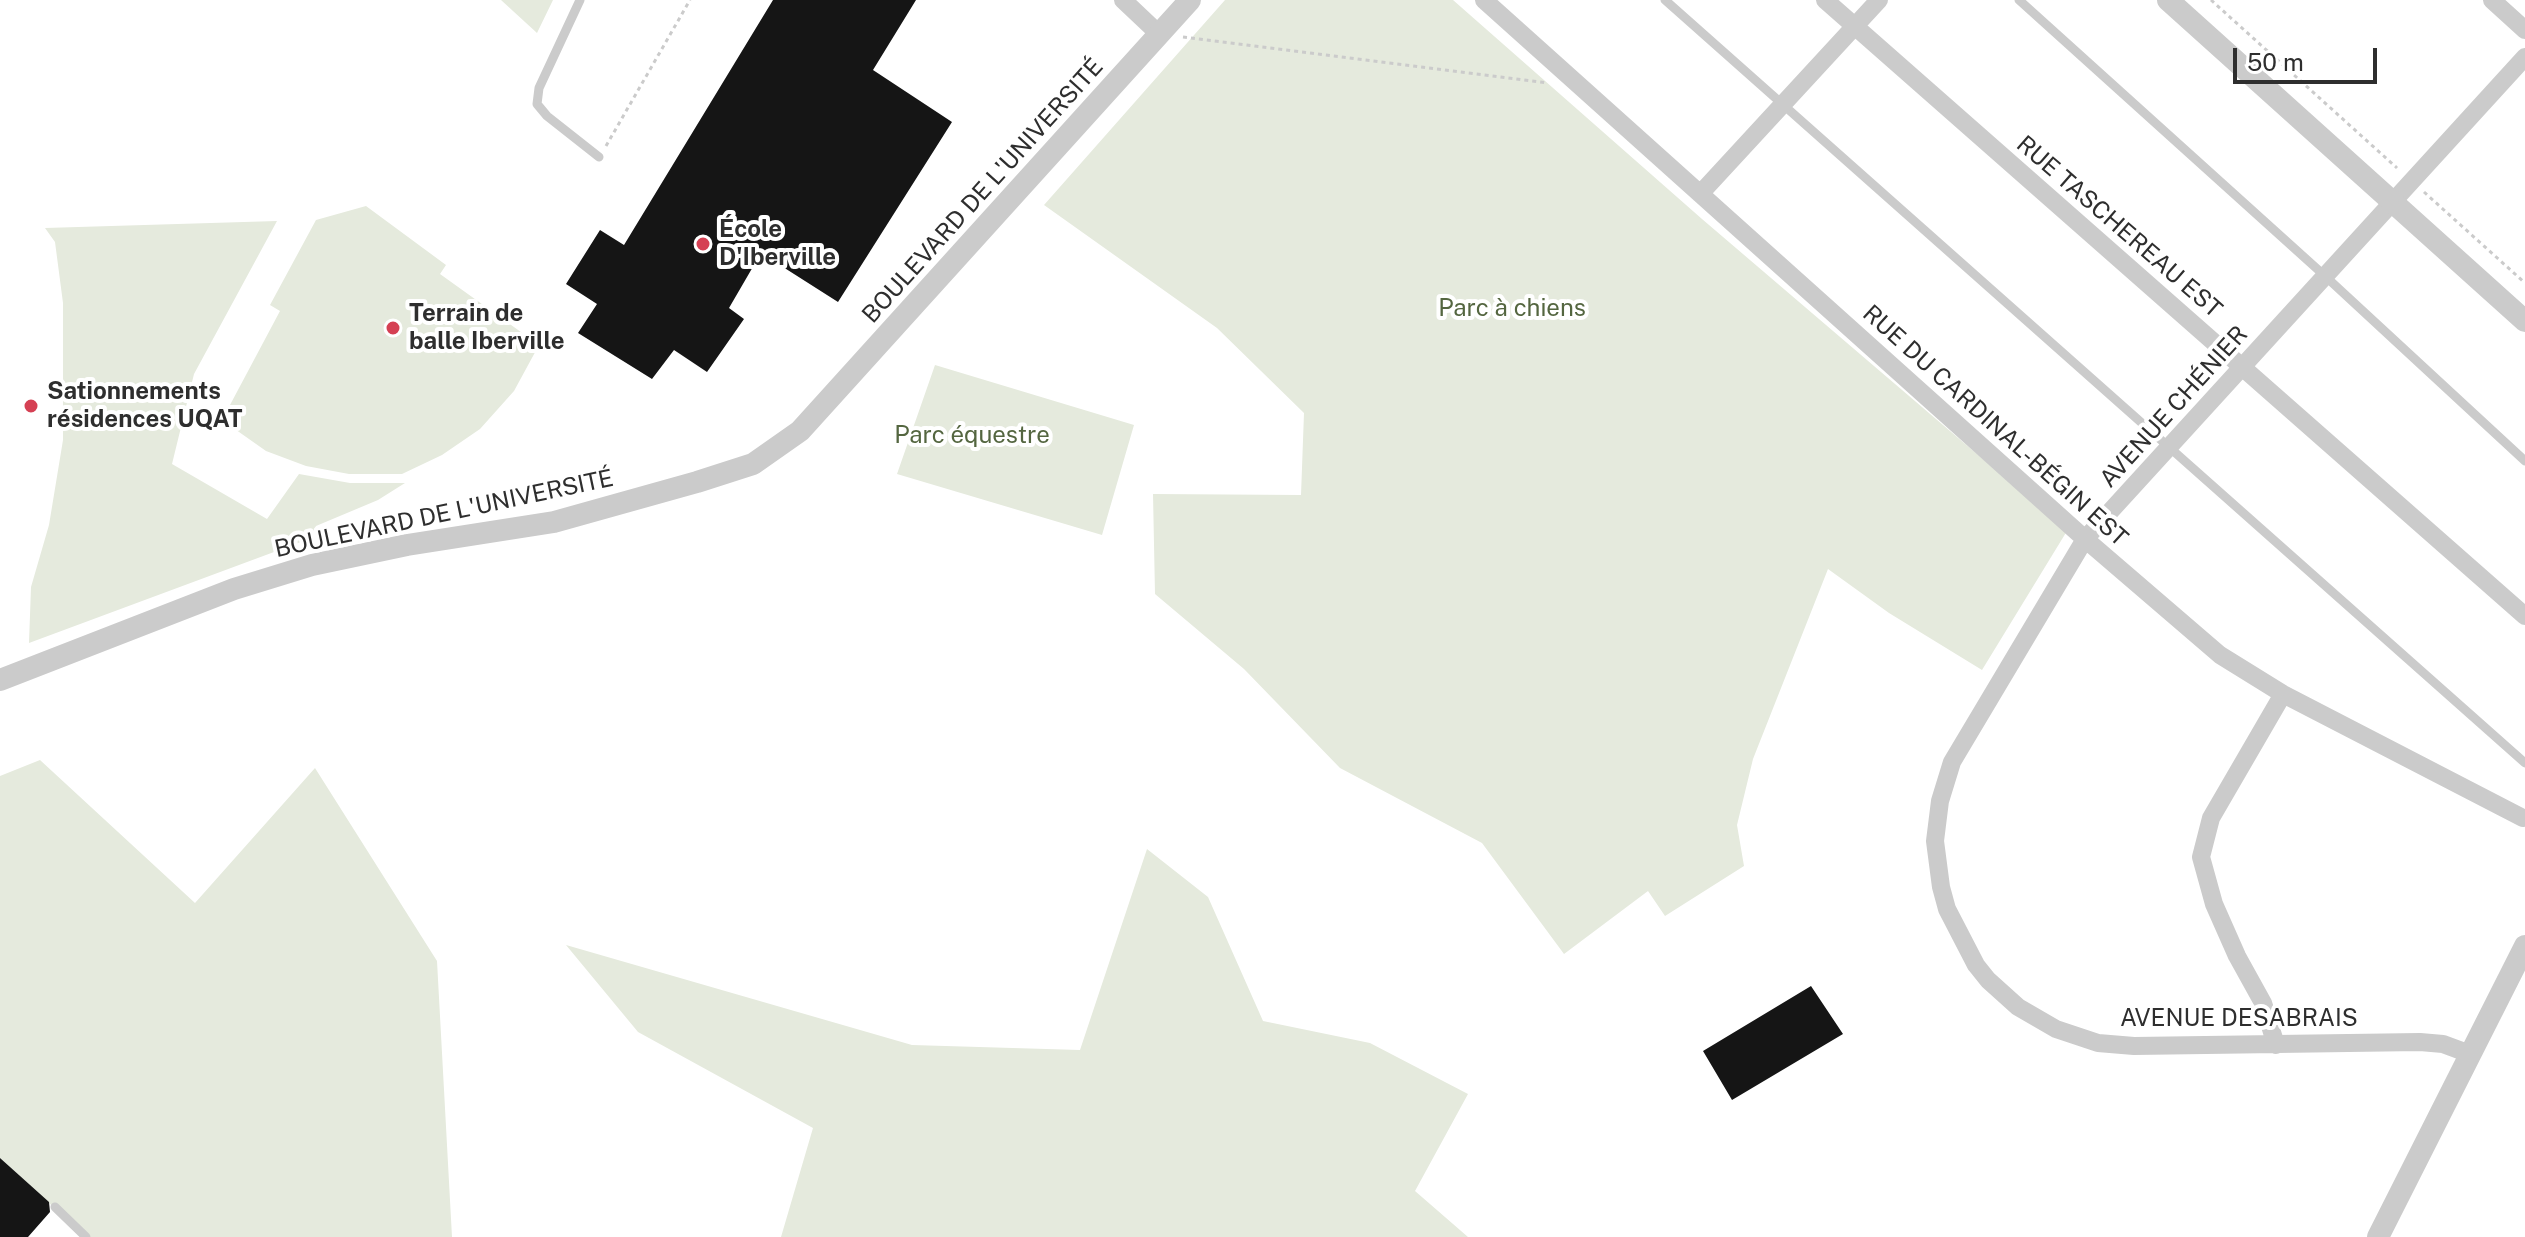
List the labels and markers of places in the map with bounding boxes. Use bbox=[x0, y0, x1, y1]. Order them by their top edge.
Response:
place label: École D'Iberville bbox=[719, 216, 836, 272]
marker: École D'Iberville bbox=[694, 235, 712, 253]
place label: Terrain de balle Iberville bbox=[409, 300, 565, 356]
marker: Terrain de balle Iberville bbox=[384, 319, 402, 337]
place label: Sationnements résidences UQAT bbox=[47, 378, 243, 434]
marker: Sationnements résidences UQAT bbox=[22, 397, 40, 415]

